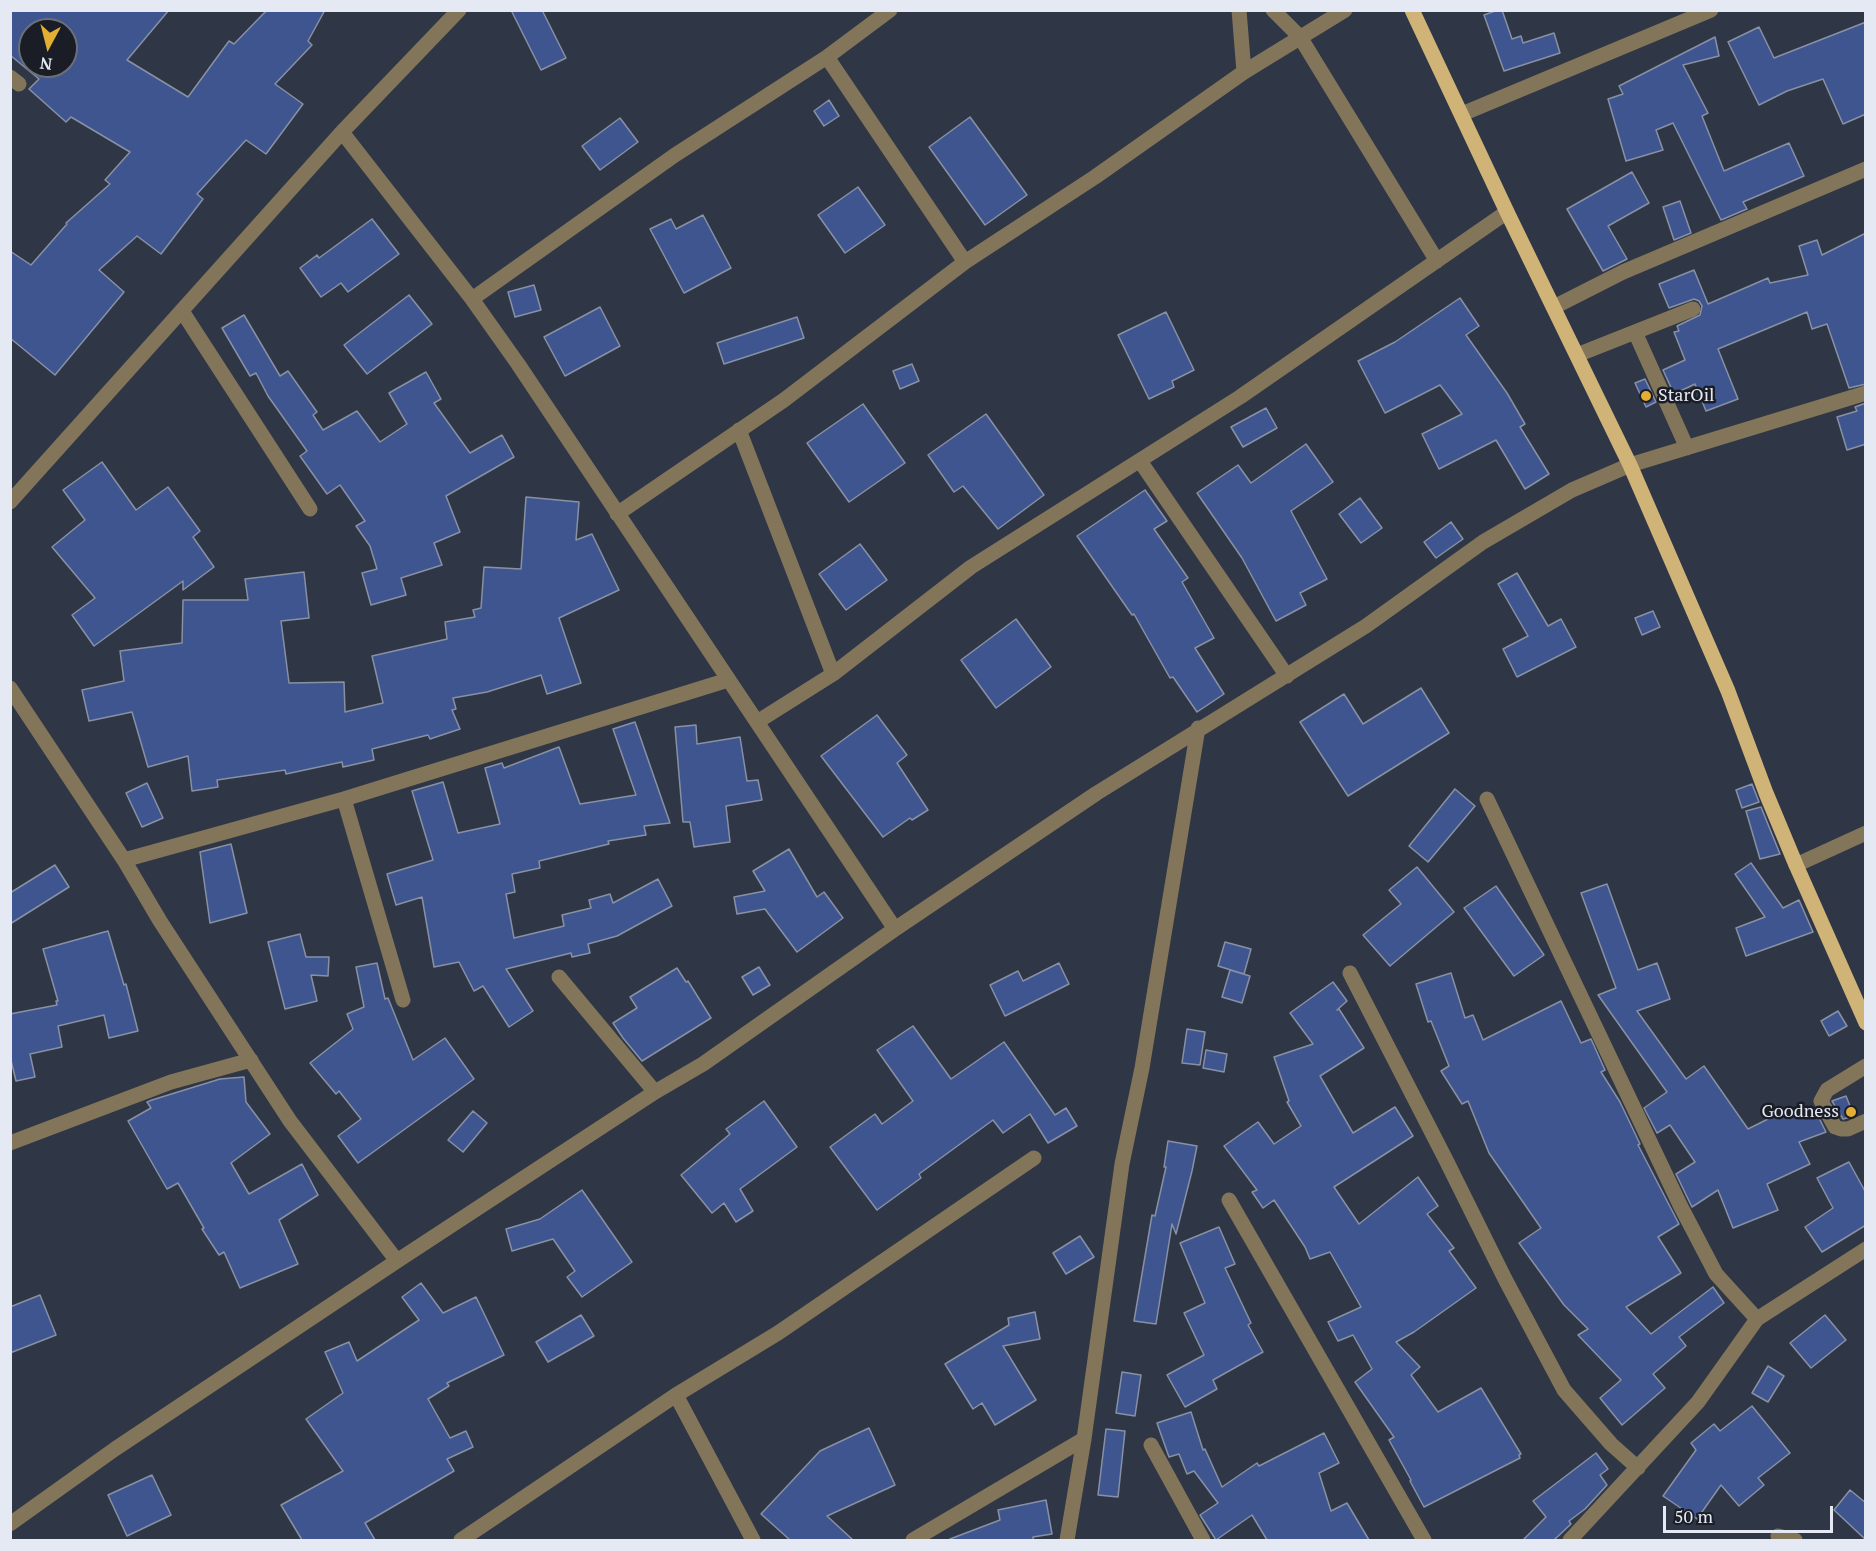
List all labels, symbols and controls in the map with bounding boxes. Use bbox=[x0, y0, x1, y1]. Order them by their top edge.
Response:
north arrow bbox=[18, 18, 78, 78]
text: N bbox=[39, 52, 53, 76]
place label: StarOil bbox=[1658, 385, 1714, 407]
marker: StarOil bbox=[1639, 389, 1653, 403]
place label: Goodness bbox=[1761, 1101, 1839, 1123]
marker: Goodness bbox=[1844, 1105, 1858, 1119]
scale bar bbox=[1666, 1494, 1836, 1532]
text: 50 m bbox=[1674, 1504, 1713, 1528]

